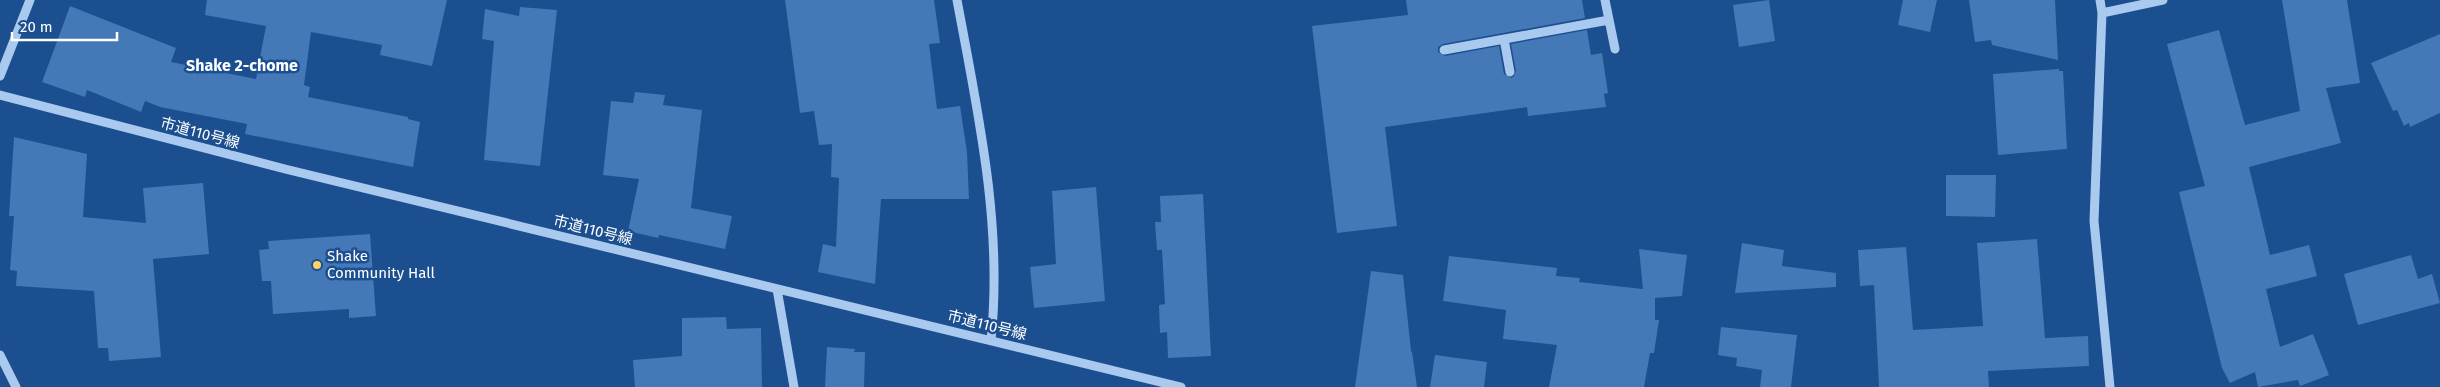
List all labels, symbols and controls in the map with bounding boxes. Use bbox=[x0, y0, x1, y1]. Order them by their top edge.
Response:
scale bar bbox=[12, 10, 118, 42]
text: 20 m bbox=[20, 18, 53, 36]
district label: Shake 2-chome bbox=[186, 56, 298, 75]
street label: 市道110号線 bbox=[158, 114, 242, 152]
street label: 市道110号線 bbox=[551, 211, 635, 249]
place label: Shake Community Hall bbox=[327, 247, 436, 282]
marker: Shake Community Hall bbox=[311, 259, 323, 271]
street label: 市道110号線 bbox=[945, 306, 1029, 344]

